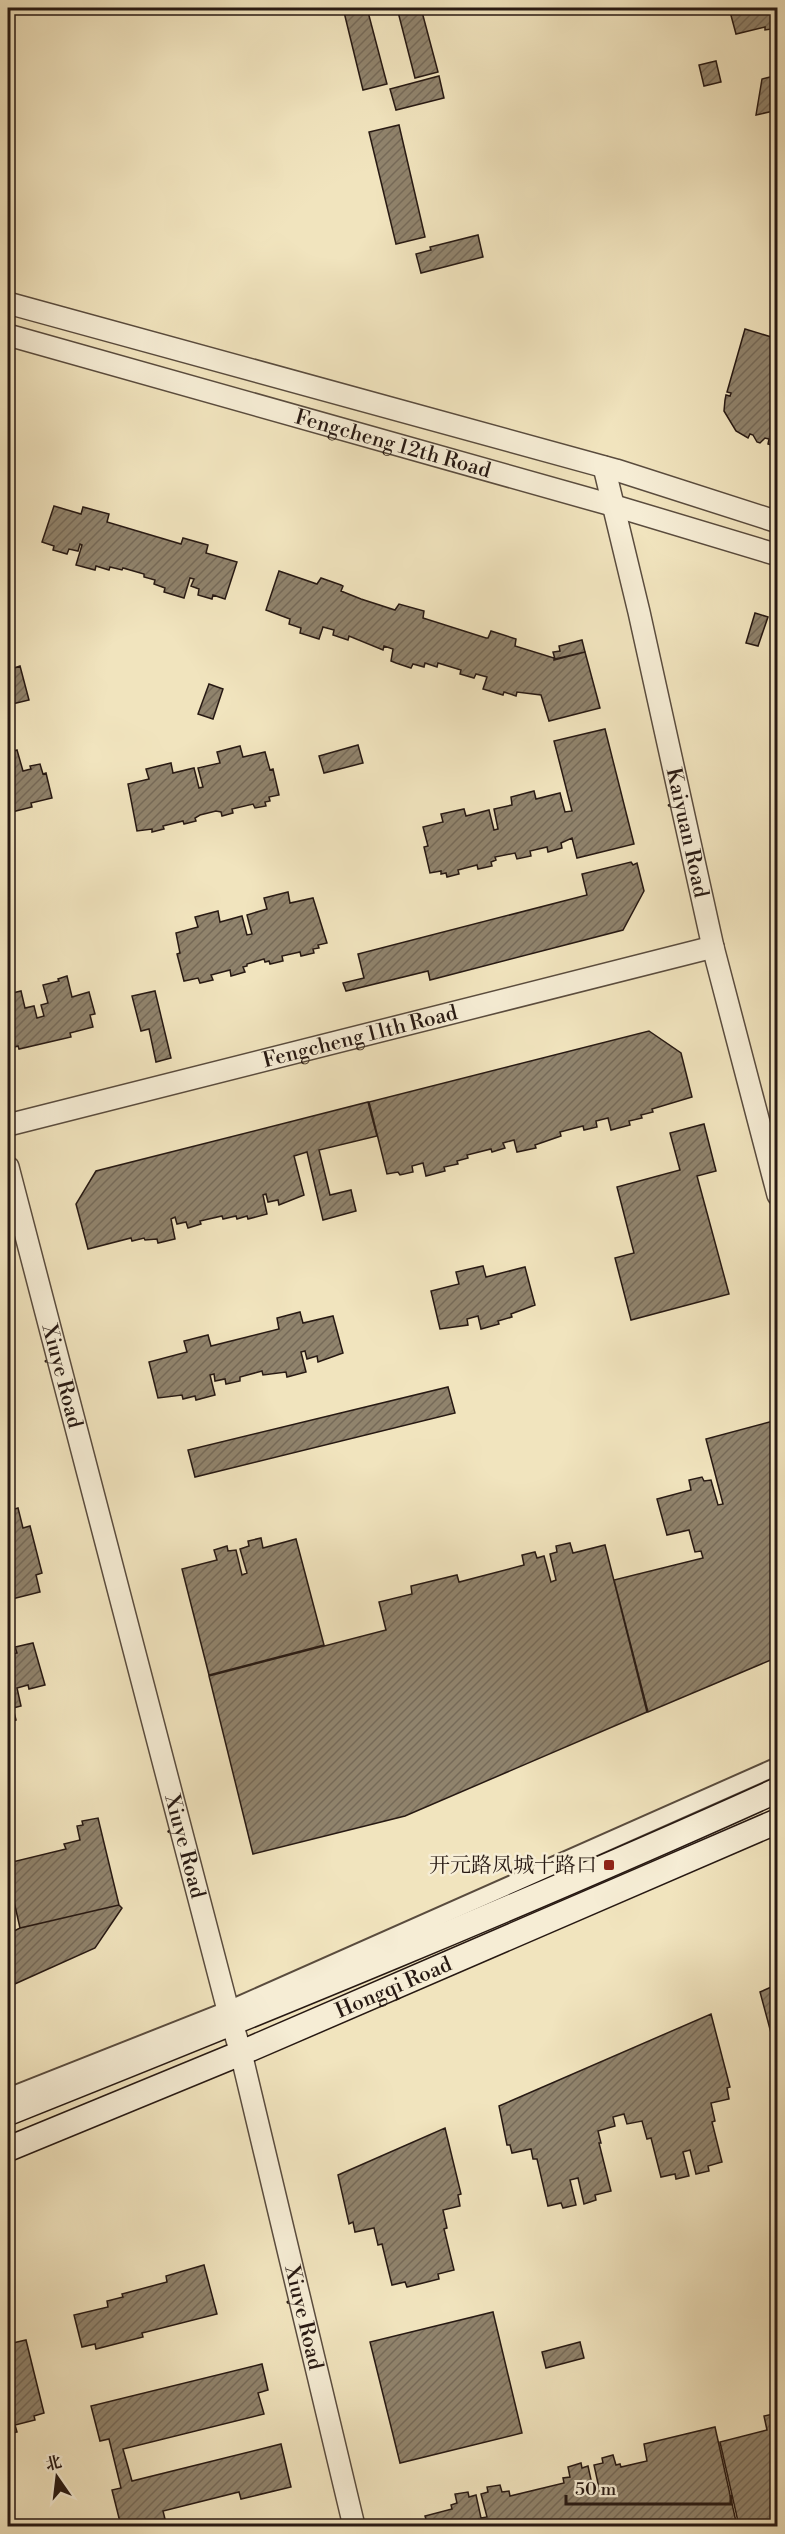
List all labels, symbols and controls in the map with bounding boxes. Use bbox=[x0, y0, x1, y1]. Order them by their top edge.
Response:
street label: Fengcheng 12th Road bbox=[292, 404, 494, 484]
street label: Kaiyuan Road bbox=[660, 765, 714, 900]
street label: Fengcheng 11th Road bbox=[260, 1000, 460, 1074]
street label: Xiuye Road bbox=[35, 1320, 88, 1431]
street label: Xiuye Road bbox=[158, 1791, 210, 1901]
place label: 开元路凤城十路口 bbox=[429, 1853, 597, 1879]
marker: 开元路凤城十路口 bbox=[602, 1858, 616, 1872]
street label: Hongqi Road bbox=[332, 1951, 456, 2025]
street label: Xiuye Road bbox=[278, 2262, 328, 2373]
north arrow bbox=[27, 2447, 87, 2507]
text: 北 bbox=[43, 2452, 64, 2475]
scale bar bbox=[566, 2468, 731, 2506]
text: 50 m bbox=[575, 2478, 617, 2501]

